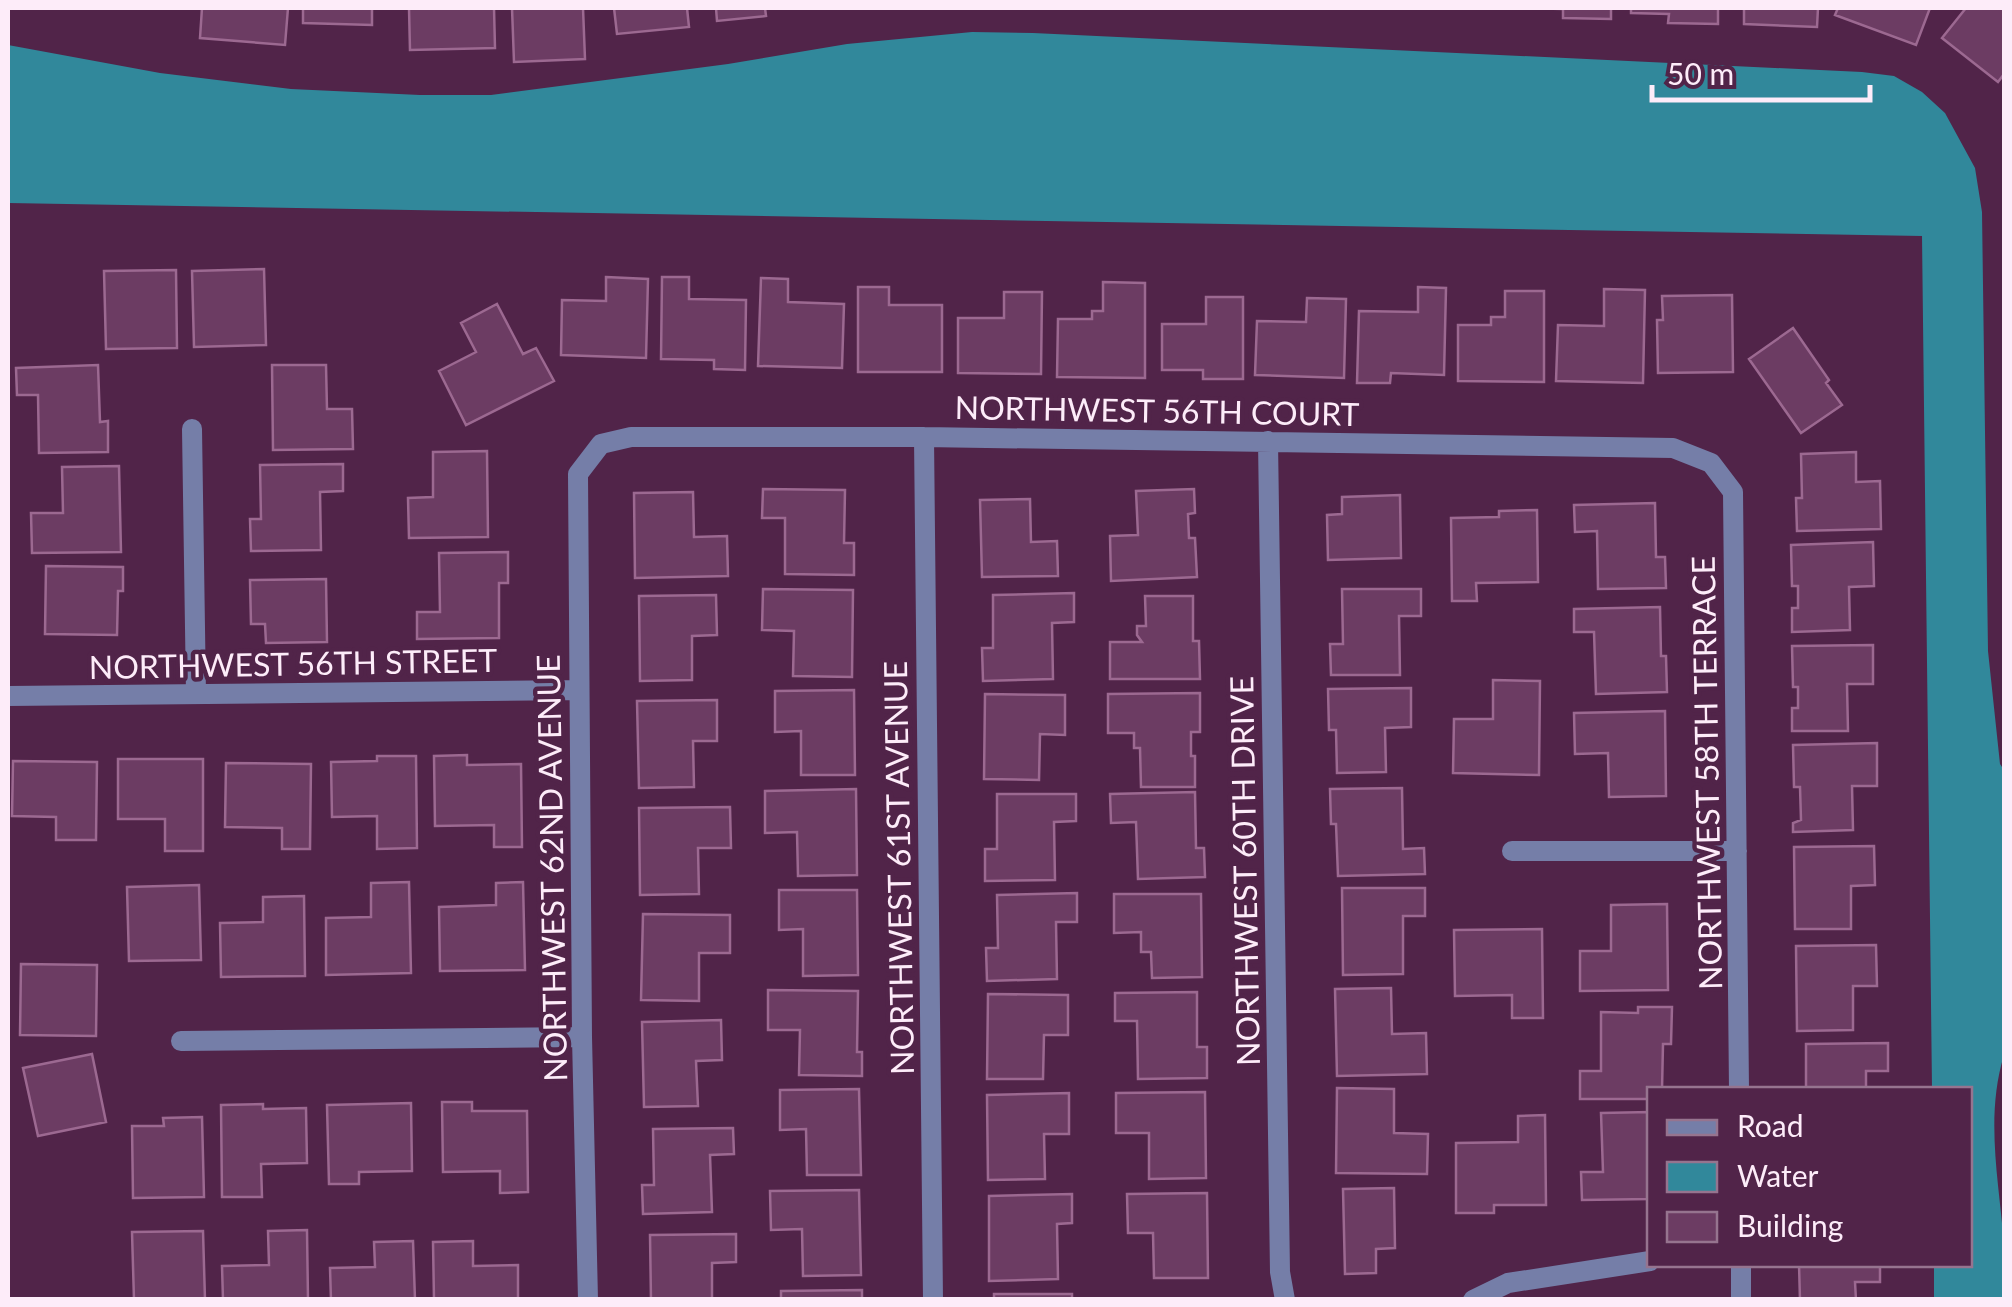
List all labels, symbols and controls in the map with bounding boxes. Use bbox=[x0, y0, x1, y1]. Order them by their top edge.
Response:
scale bar bbox=[1652, 40, 1870, 102]
text: 50 m bbox=[1667, 55, 1734, 91]
street label: NORTHWEST 56TH COURT bbox=[954, 387, 1360, 433]
street label: NORTHWEST 58TH TERRACE bbox=[1683, 556, 1729, 990]
street label: NORTHWEST 56TH STREET bbox=[88, 640, 498, 686]
street label: NORTHWEST 62ND AVENUE bbox=[528, 654, 574, 1082]
street label: NORTHWEST 61ST AVENUE bbox=[875, 661, 921, 1075]
street label: NORTHWEST 60TH DRIVE bbox=[1221, 676, 1267, 1066]
legend bbox=[1647, 1087, 1972, 1267]
text: Road bbox=[1737, 1107, 1804, 1143]
text: Water bbox=[1737, 1157, 1819, 1193]
text: Building bbox=[1737, 1207, 1843, 1243]

